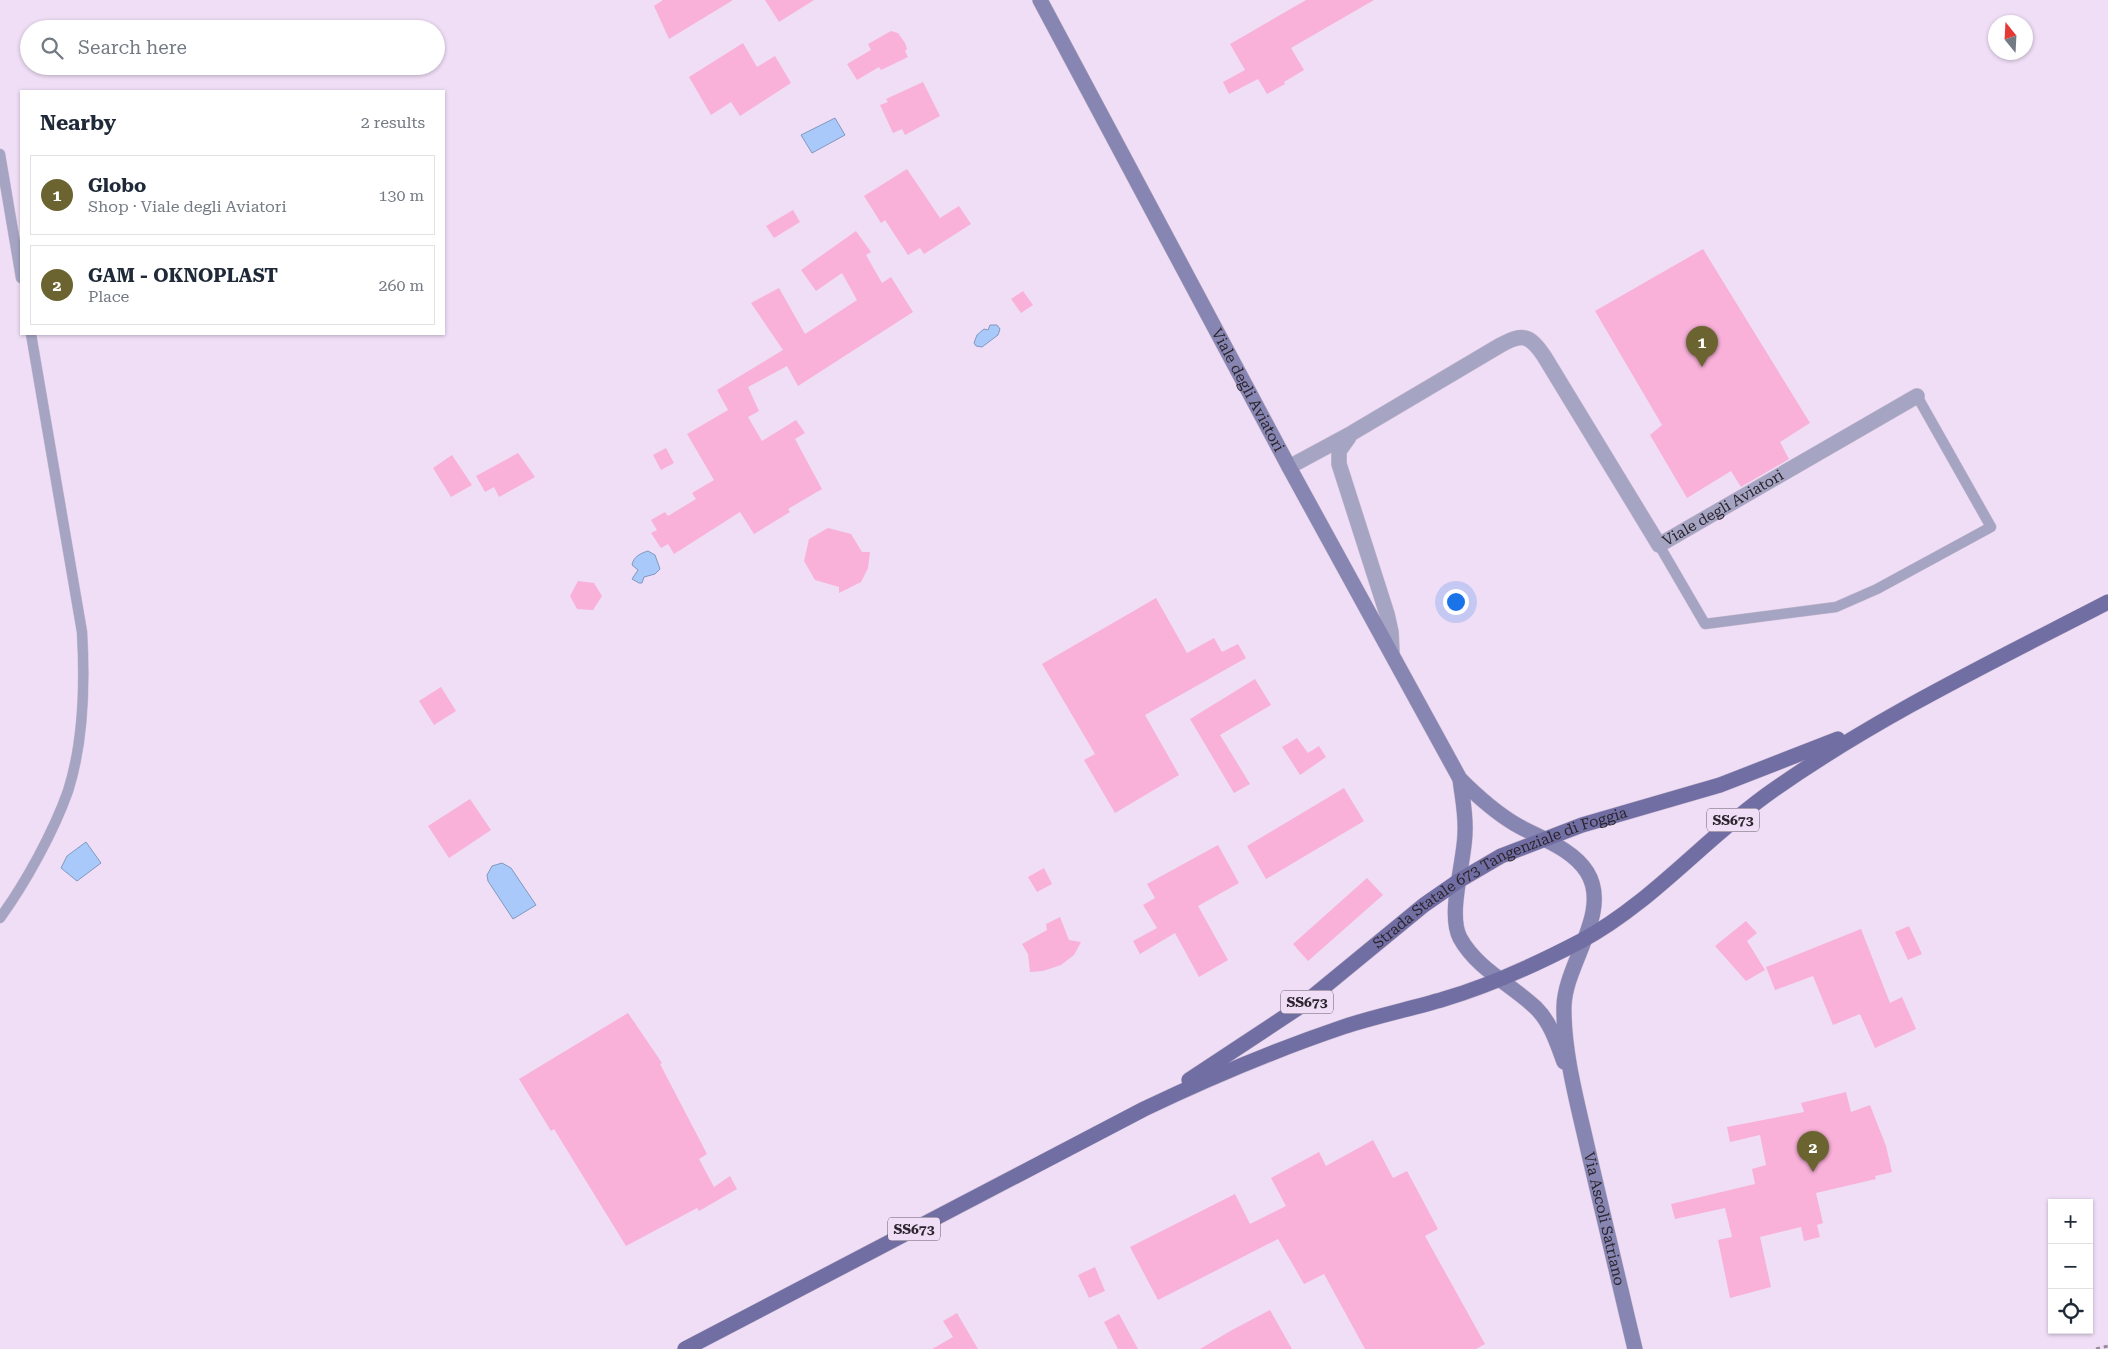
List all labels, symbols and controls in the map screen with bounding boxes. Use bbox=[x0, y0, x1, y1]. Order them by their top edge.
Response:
north arrow bbox=[1988, 15, 2033, 60]
search box bbox=[20, 20, 445, 75]
icon: search bbox=[38, 34, 66, 62]
text: Search here bbox=[78, 36, 187, 59]
text: Nearby bbox=[40, 111, 116, 135]
text: 2 results bbox=[361, 113, 425, 132]
text: Globo bbox=[88, 174, 146, 197]
text: 1 bbox=[53, 186, 61, 205]
text: 130 m bbox=[378, 186, 424, 205]
text: Shop · Viale degli Aviatori bbox=[88, 197, 287, 216]
text: GAM - OKNOPLAST bbox=[88, 264, 278, 287]
text: 2 bbox=[53, 276, 61, 295]
text: 260 m bbox=[378, 276, 424, 295]
text: Place bbox=[88, 287, 129, 306]
street label: Viale degli Aviatori bbox=[1208, 325, 1288, 455]
pin: 1 bbox=[1686, 326, 1718, 367]
street label: Viale degli Aviatori bbox=[1659, 466, 1787, 550]
your location bbox=[1443, 589, 1469, 615]
street label: Strada Statale 673 Tangenziale di Foggia bbox=[1369, 803, 1629, 952]
road number: SS673 bbox=[1707, 808, 1759, 832]
road number: SS673 bbox=[1281, 990, 1333, 1014]
pin: 2 bbox=[1797, 1131, 1829, 1172]
street label: Via Ascoli Satriano bbox=[1580, 1150, 1629, 1288]
map controls bbox=[2048, 1199, 2093, 1334]
button: + bbox=[2048, 1199, 2093, 1244]
road number: SS673 bbox=[888, 1218, 940, 1240]
button: − bbox=[2048, 1244, 2093, 1289]
button: locate bbox=[2048, 1289, 2093, 1334]

